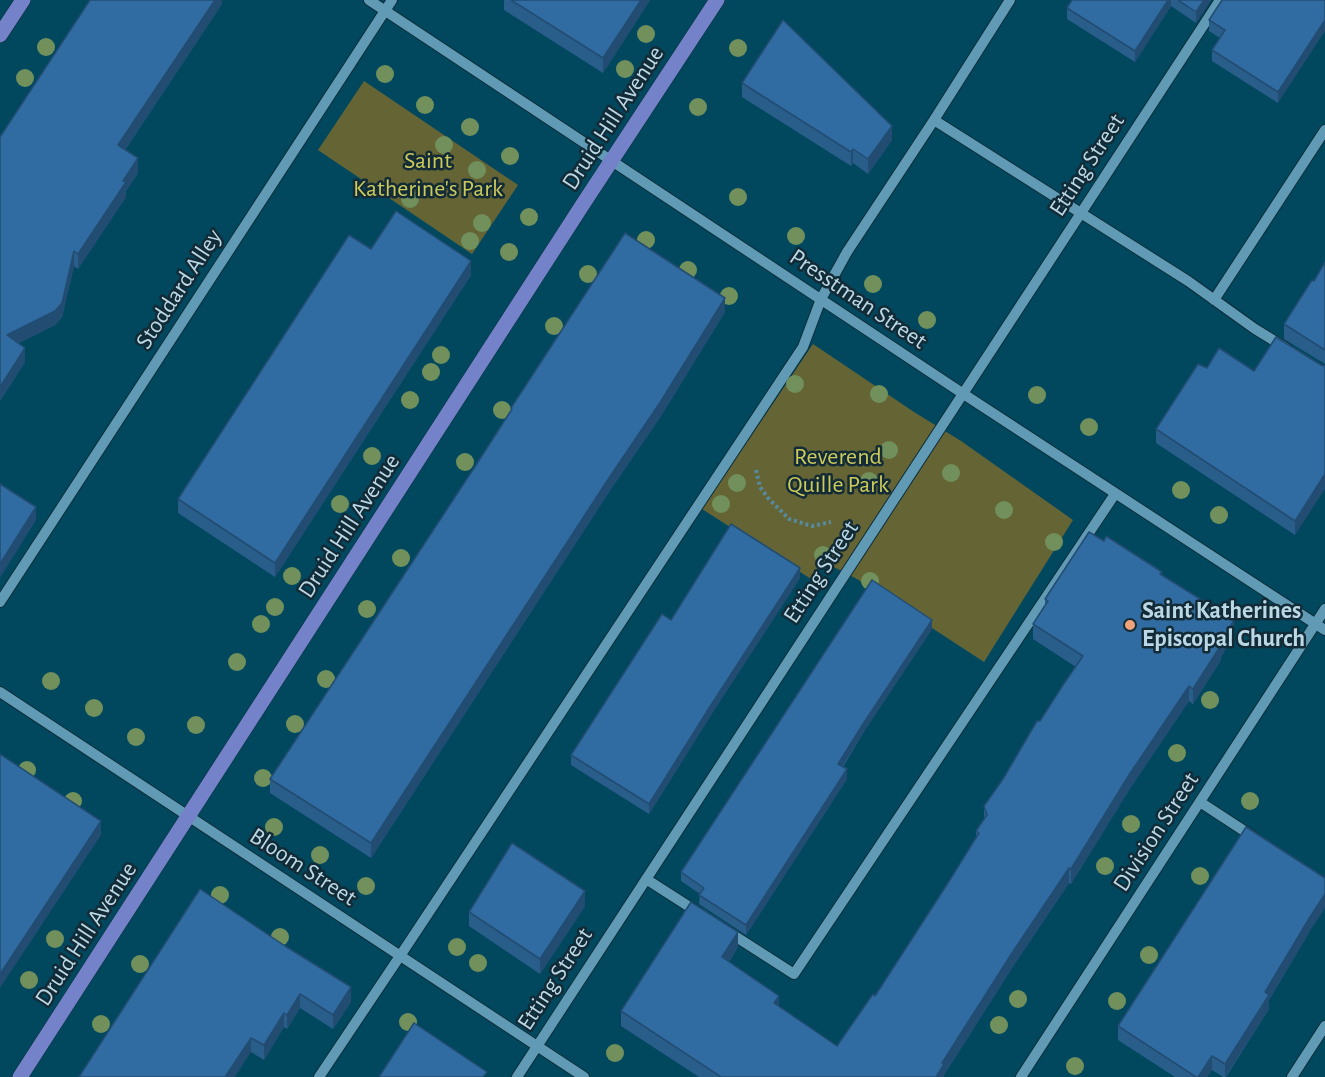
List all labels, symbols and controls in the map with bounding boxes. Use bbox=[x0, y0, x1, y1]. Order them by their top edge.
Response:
street label: Druid Hill Avenue bbox=[556, 41, 670, 195]
street label: Etting Street bbox=[1043, 108, 1131, 222]
park label: Saint Katherine's Park bbox=[353, 147, 503, 203]
street label: Stoddard Alley bbox=[130, 224, 228, 354]
street label: Presstman Street bbox=[784, 243, 932, 355]
park label: Reverend Quille Park bbox=[787, 443, 889, 499]
street label: Druid Hill Avenue bbox=[292, 449, 406, 603]
street label: Etting Street bbox=[777, 515, 865, 629]
place label: Saint Katherines Episcopal Church bbox=[1142, 597, 1305, 653]
marker: Saint Katherines Episcopal Church bbox=[1123, 618, 1137, 632]
street label: Division Street bbox=[1107, 767, 1205, 897]
street label: Bloom Street bbox=[244, 822, 362, 912]
street label: Druid Hill Avenue bbox=[29, 857, 143, 1011]
street label: Etting Street bbox=[511, 922, 599, 1036]

